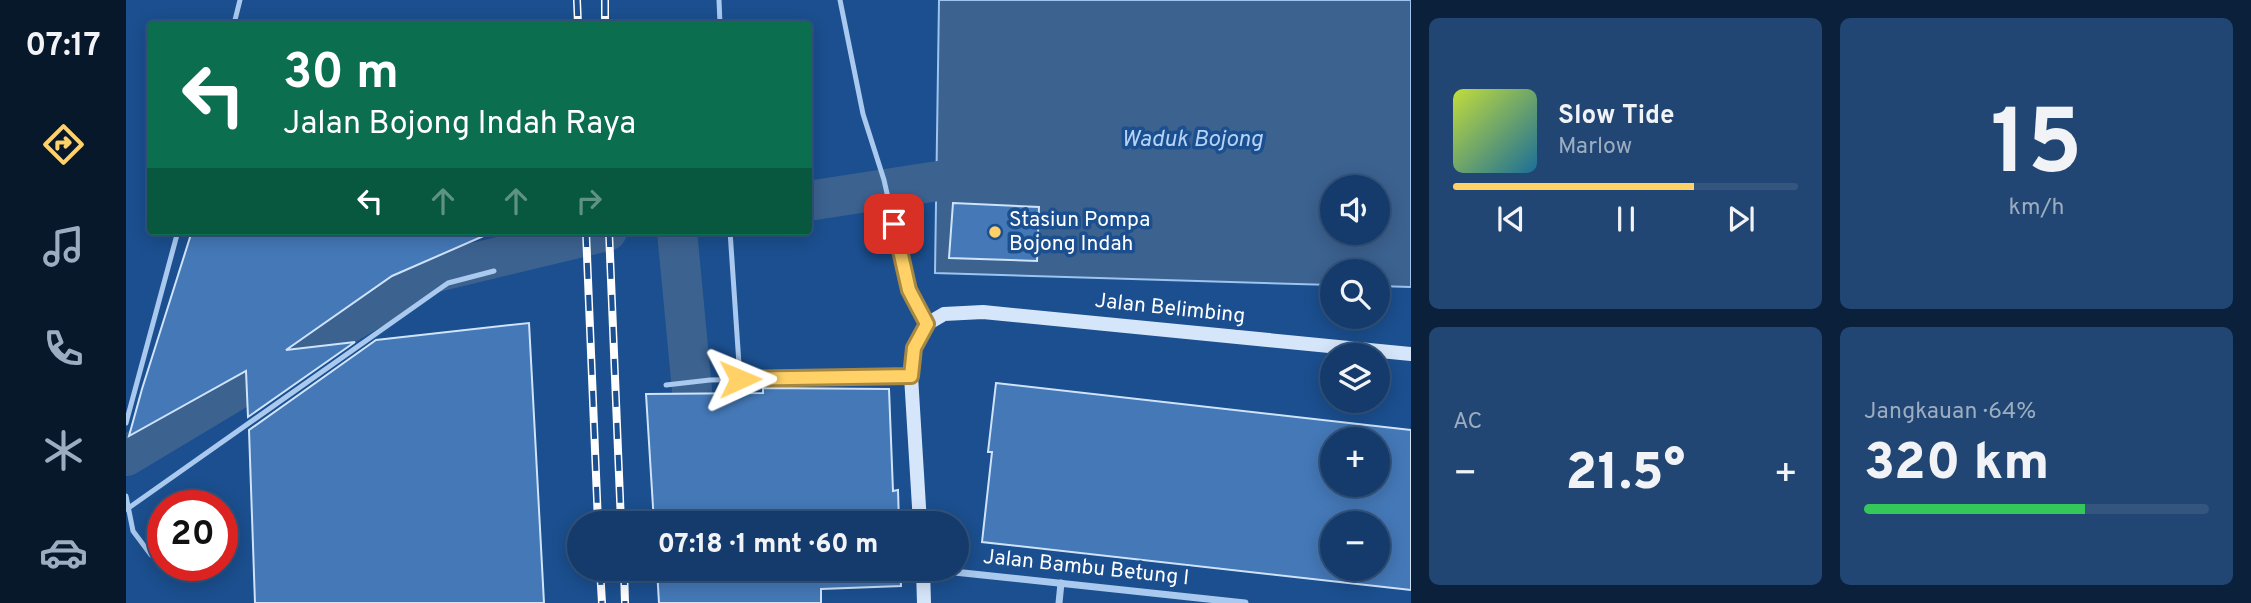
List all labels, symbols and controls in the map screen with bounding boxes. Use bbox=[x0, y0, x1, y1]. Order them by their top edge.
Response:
text: 07:17 bbox=[25, 27, 101, 67]
text: 30 m bbox=[283, 44, 399, 106]
icon: left bbox=[168, 49, 259, 140]
text: 15 bbox=[1990, 91, 2083, 206]
text: Slow Tide bbox=[1558, 100, 1675, 133]
text: Jalan Bojong Indah Raya bbox=[283, 105, 636, 145]
icon: directions bbox=[39, 120, 88, 169]
water label: Waduk Bojong bbox=[1121, 126, 1263, 155]
text: Marlow bbox=[1558, 133, 1632, 162]
map controls bbox=[1320, 175, 1390, 581]
button: sound bbox=[1320, 175, 1390, 245]
icon: left bbox=[351, 182, 389, 220]
icon: ahead bbox=[424, 182, 462, 220]
icon: ahead bbox=[497, 182, 535, 220]
icon: right bbox=[570, 182, 608, 220]
pin bbox=[864, 194, 924, 254]
text: km/h bbox=[2009, 194, 2064, 223]
icon: previous bbox=[1492, 200, 1530, 238]
icon: pause bbox=[1607, 200, 1645, 238]
icon: next bbox=[1722, 200, 1760, 238]
icon: arrive bbox=[875, 205, 913, 243]
place label: Stasiun Pompa Bojong Indah bbox=[1009, 207, 1150, 258]
icon: music bbox=[39, 222, 88, 271]
marker: Stasiun Pompa Bojong Indah bbox=[987, 224, 1003, 240]
button: search bbox=[1320, 259, 1390, 329]
street label: Jalan Belimbing bbox=[1093, 288, 1247, 330]
icon: phone bbox=[39, 324, 88, 373]
position arrow bbox=[703, 342, 777, 416]
button: layers bbox=[1320, 343, 1390, 413]
text: Jangkauan · 64% bbox=[1864, 398, 2036, 427]
text: AC bbox=[1453, 408, 1482, 437]
icon: climate bbox=[39, 426, 88, 475]
button: + bbox=[1320, 427, 1390, 497]
text: 320 km bbox=[1864, 432, 2049, 498]
text: 21.5° bbox=[1566, 442, 1685, 508]
text: − bbox=[1453, 451, 1478, 500]
text: + bbox=[1773, 451, 1798, 500]
speed limit sign: 20 bbox=[147, 490, 238, 581]
button: − bbox=[1320, 511, 1390, 581]
icon: car bbox=[39, 528, 88, 577]
text: 07:18 · 1 mnt · 60 m bbox=[658, 529, 878, 562]
street label: Jalan Bambu Betung I bbox=[982, 544, 1190, 592]

